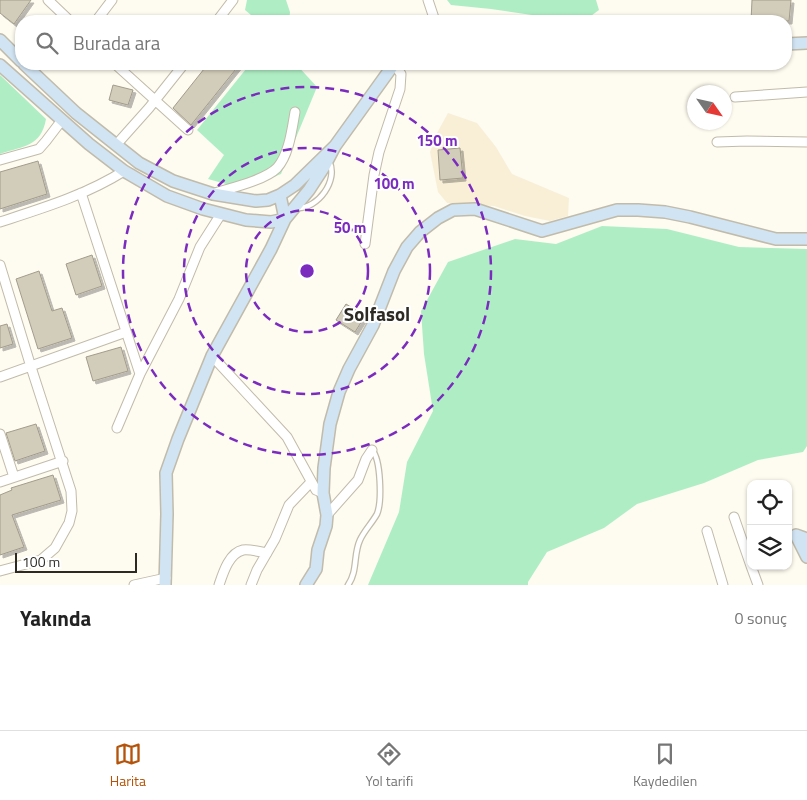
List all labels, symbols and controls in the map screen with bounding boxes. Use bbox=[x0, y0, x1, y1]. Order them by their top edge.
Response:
search box bbox=[15, 15, 792, 70]
text: Burada ara bbox=[73, 28, 160, 57]
icon: search bbox=[33, 29, 61, 57]
north arrow bbox=[687, 85, 732, 130]
text: 150 m bbox=[416, 129, 458, 152]
text: 100 m bbox=[373, 172, 415, 195]
text: 50 m bbox=[334, 216, 366, 239]
centre of rings bbox=[298, 262, 316, 280]
district label: Solfasol bbox=[344, 299, 410, 328]
map controls bbox=[747, 480, 792, 570]
button: locate bbox=[747, 480, 792, 525]
button: layers bbox=[747, 525, 792, 570]
scale bar bbox=[15, 550, 138, 573]
text: 100 m bbox=[22, 551, 60, 572]
text: Yakında bbox=[20, 602, 91, 634]
text: 0 sonuç bbox=[735, 606, 787, 630]
tab: Harita bbox=[110, 740, 146, 791]
tab: Yol tarifi bbox=[366, 740, 413, 791]
tab: Kaydedilen bbox=[633, 740, 697, 791]

